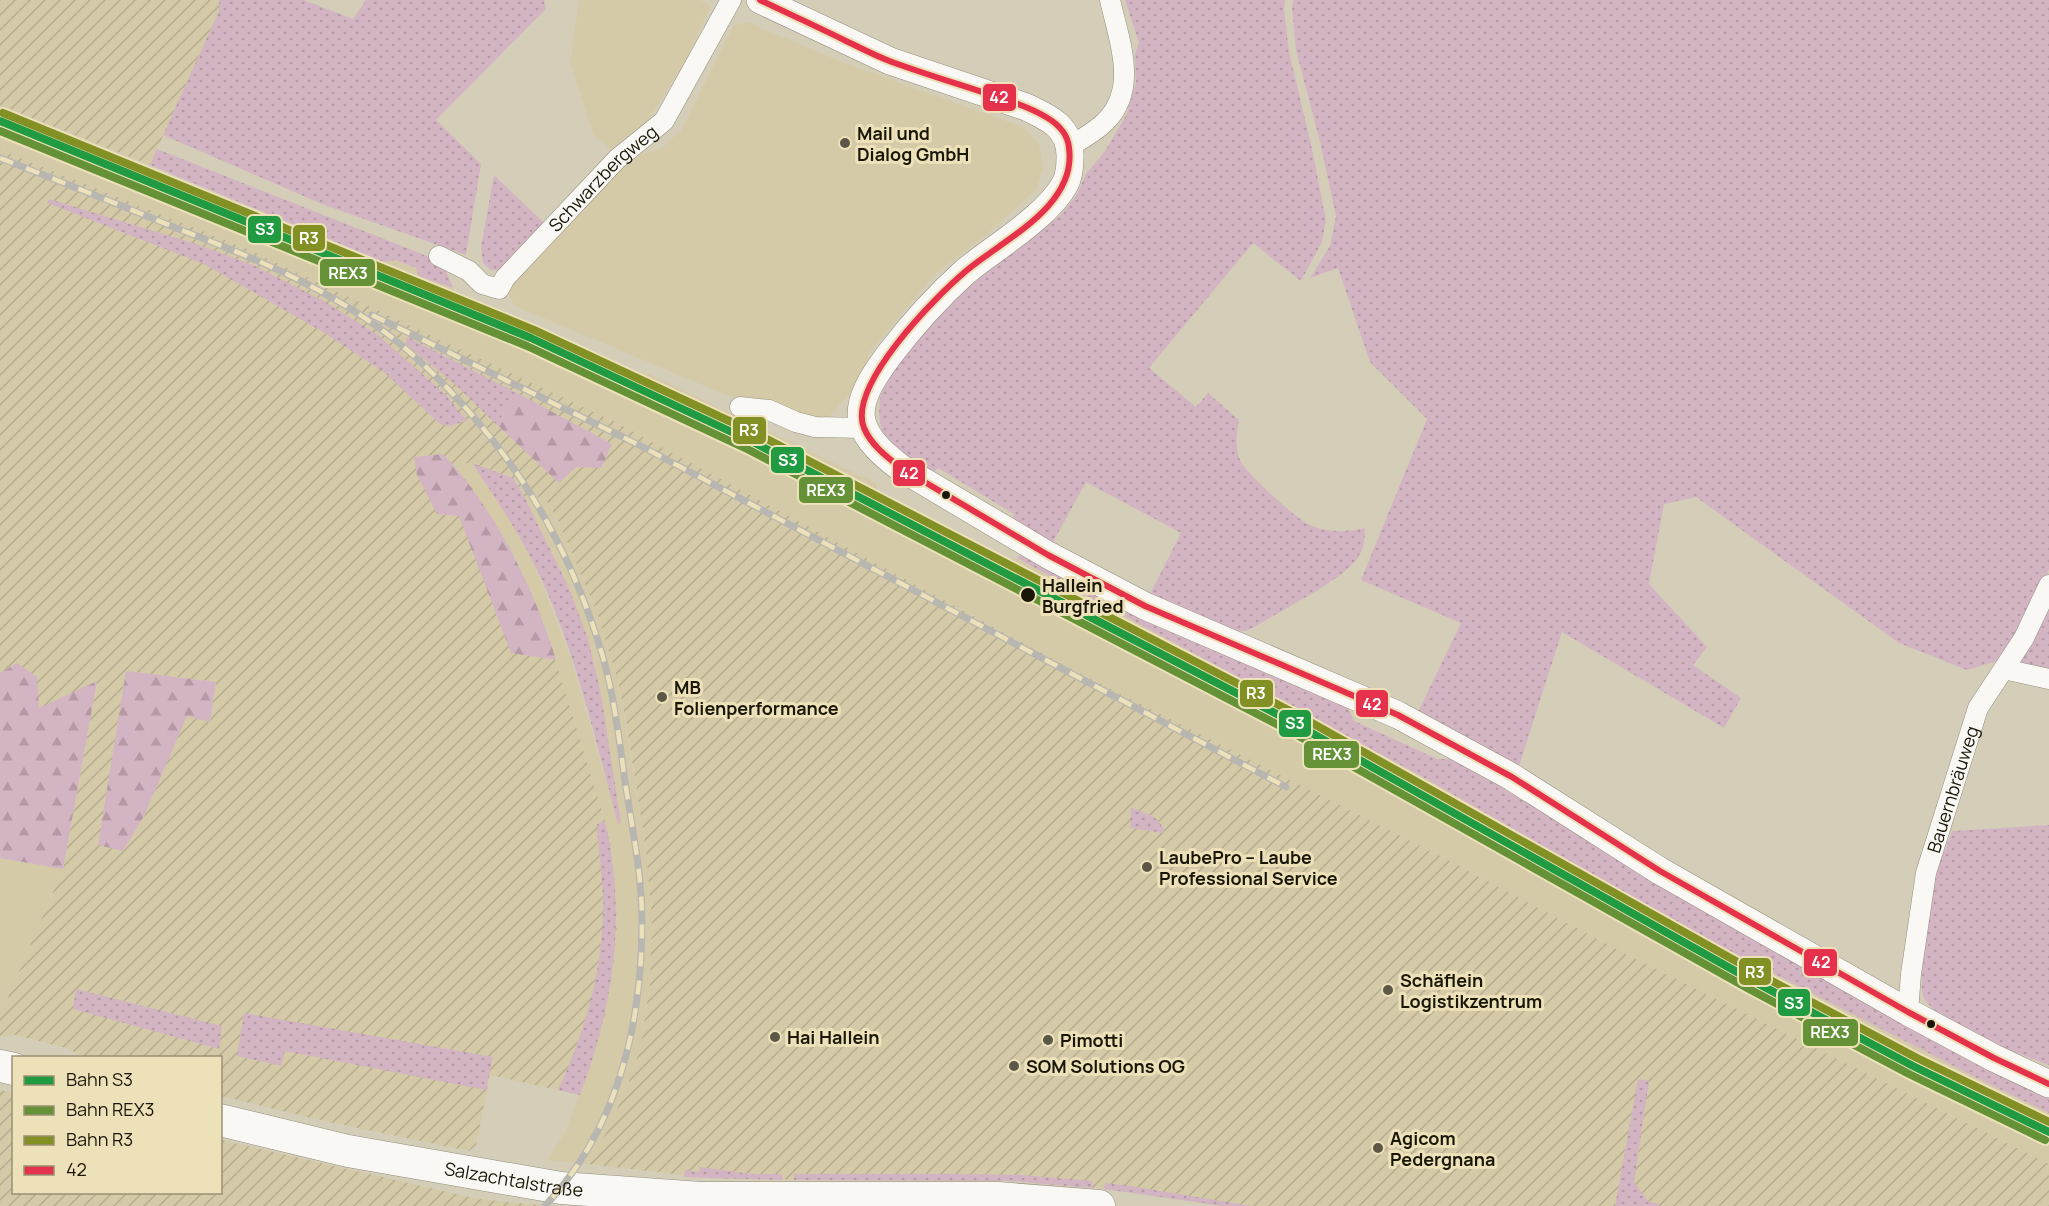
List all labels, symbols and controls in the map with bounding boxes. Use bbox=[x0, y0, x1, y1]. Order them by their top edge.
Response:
line badge: 42 bbox=[982, 83, 1017, 112]
text: 42 bbox=[989, 86, 1009, 108]
street label: Schwarzbergweg bbox=[543, 119, 662, 237]
place label: Mail und Dialog GmbH bbox=[857, 121, 969, 166]
marker: Mail und Dialog GmbH bbox=[838, 136, 852, 150]
line badge: S3 bbox=[247, 215, 282, 244]
text: S3 bbox=[255, 218, 275, 240]
line badge: R3 bbox=[292, 224, 326, 252]
text: R3 bbox=[299, 227, 319, 249]
line badge: REX3 bbox=[319, 258, 376, 287]
text: REX3 bbox=[328, 262, 368, 284]
line badge: R3 bbox=[732, 416, 767, 445]
text: R3 bbox=[739, 419, 759, 441]
line badge: S3 bbox=[770, 446, 805, 474]
text: S3 bbox=[778, 449, 798, 471]
line badge: 42 bbox=[892, 459, 926, 487]
text: 42 bbox=[899, 462, 919, 484]
line badge: REX3 bbox=[798, 476, 854, 504]
text: REX3 bbox=[806, 479, 846, 501]
unlabelled marker bbox=[940, 489, 952, 501]
place label: Hallein Burgfried bbox=[1042, 573, 1124, 618]
marker: Hallein Burgfried bbox=[1019, 586, 1037, 604]
place label: MB Folienperformance bbox=[674, 675, 839, 720]
line badge: R3 bbox=[1239, 679, 1274, 708]
text: R3 bbox=[1246, 682, 1266, 704]
line badge: 42 bbox=[1355, 689, 1389, 718]
marker: MB Folienperformance bbox=[655, 690, 669, 704]
text: 42 bbox=[1362, 693, 1382, 715]
line badge: S3 bbox=[1278, 709, 1312, 738]
text: S3 bbox=[1285, 712, 1305, 734]
street label: Bauernbräuweg bbox=[1921, 723, 1984, 856]
line badge: REX3 bbox=[1303, 740, 1360, 769]
text: REX3 bbox=[1312, 743, 1352, 765]
place label: LaubePro – Laube Professional Service bbox=[1159, 845, 1338, 890]
marker: LaubePro – Laube Professional Service bbox=[1140, 860, 1154, 874]
line badge: 42 bbox=[1803, 948, 1838, 977]
text: 42 bbox=[1811, 951, 1831, 973]
line badge: R3 bbox=[1738, 957, 1772, 986]
text: R3 bbox=[1745, 961, 1765, 983]
place label: Schäflein Logistikzentrum bbox=[1400, 968, 1542, 1013]
marker: Schäflein Logistikzentrum bbox=[1381, 983, 1395, 997]
line badge: S3 bbox=[1777, 988, 1811, 1017]
text: S3 bbox=[1784, 992, 1804, 1014]
line badge: REX3 bbox=[1802, 1018, 1859, 1047]
unlabelled marker bbox=[1925, 1018, 1937, 1030]
text: REX3 bbox=[1810, 1021, 1850, 1043]
place label: Hai Hallein bbox=[787, 1025, 880, 1049]
place label: Pimotti bbox=[1060, 1028, 1123, 1052]
marker: Hai Hallein bbox=[768, 1030, 782, 1044]
marker: Pimotti bbox=[1041, 1033, 1055, 1047]
place label: SOM Solutions OG bbox=[1026, 1054, 1185, 1078]
legend bbox=[12, 1056, 222, 1194]
marker: SOM Solutions OG bbox=[1007, 1059, 1021, 1073]
text: Bahn S3 bbox=[66, 1067, 133, 1091]
text: Bahn REX3 bbox=[66, 1097, 155, 1121]
place label: Agicom Pedergnana bbox=[1390, 1126, 1495, 1171]
text: Bahn R3 bbox=[66, 1127, 133, 1151]
marker: Agicom Pedergnana bbox=[1371, 1141, 1385, 1155]
street label: Salzachtalstraße bbox=[443, 1156, 584, 1202]
text: 42 bbox=[66, 1157, 87, 1181]

